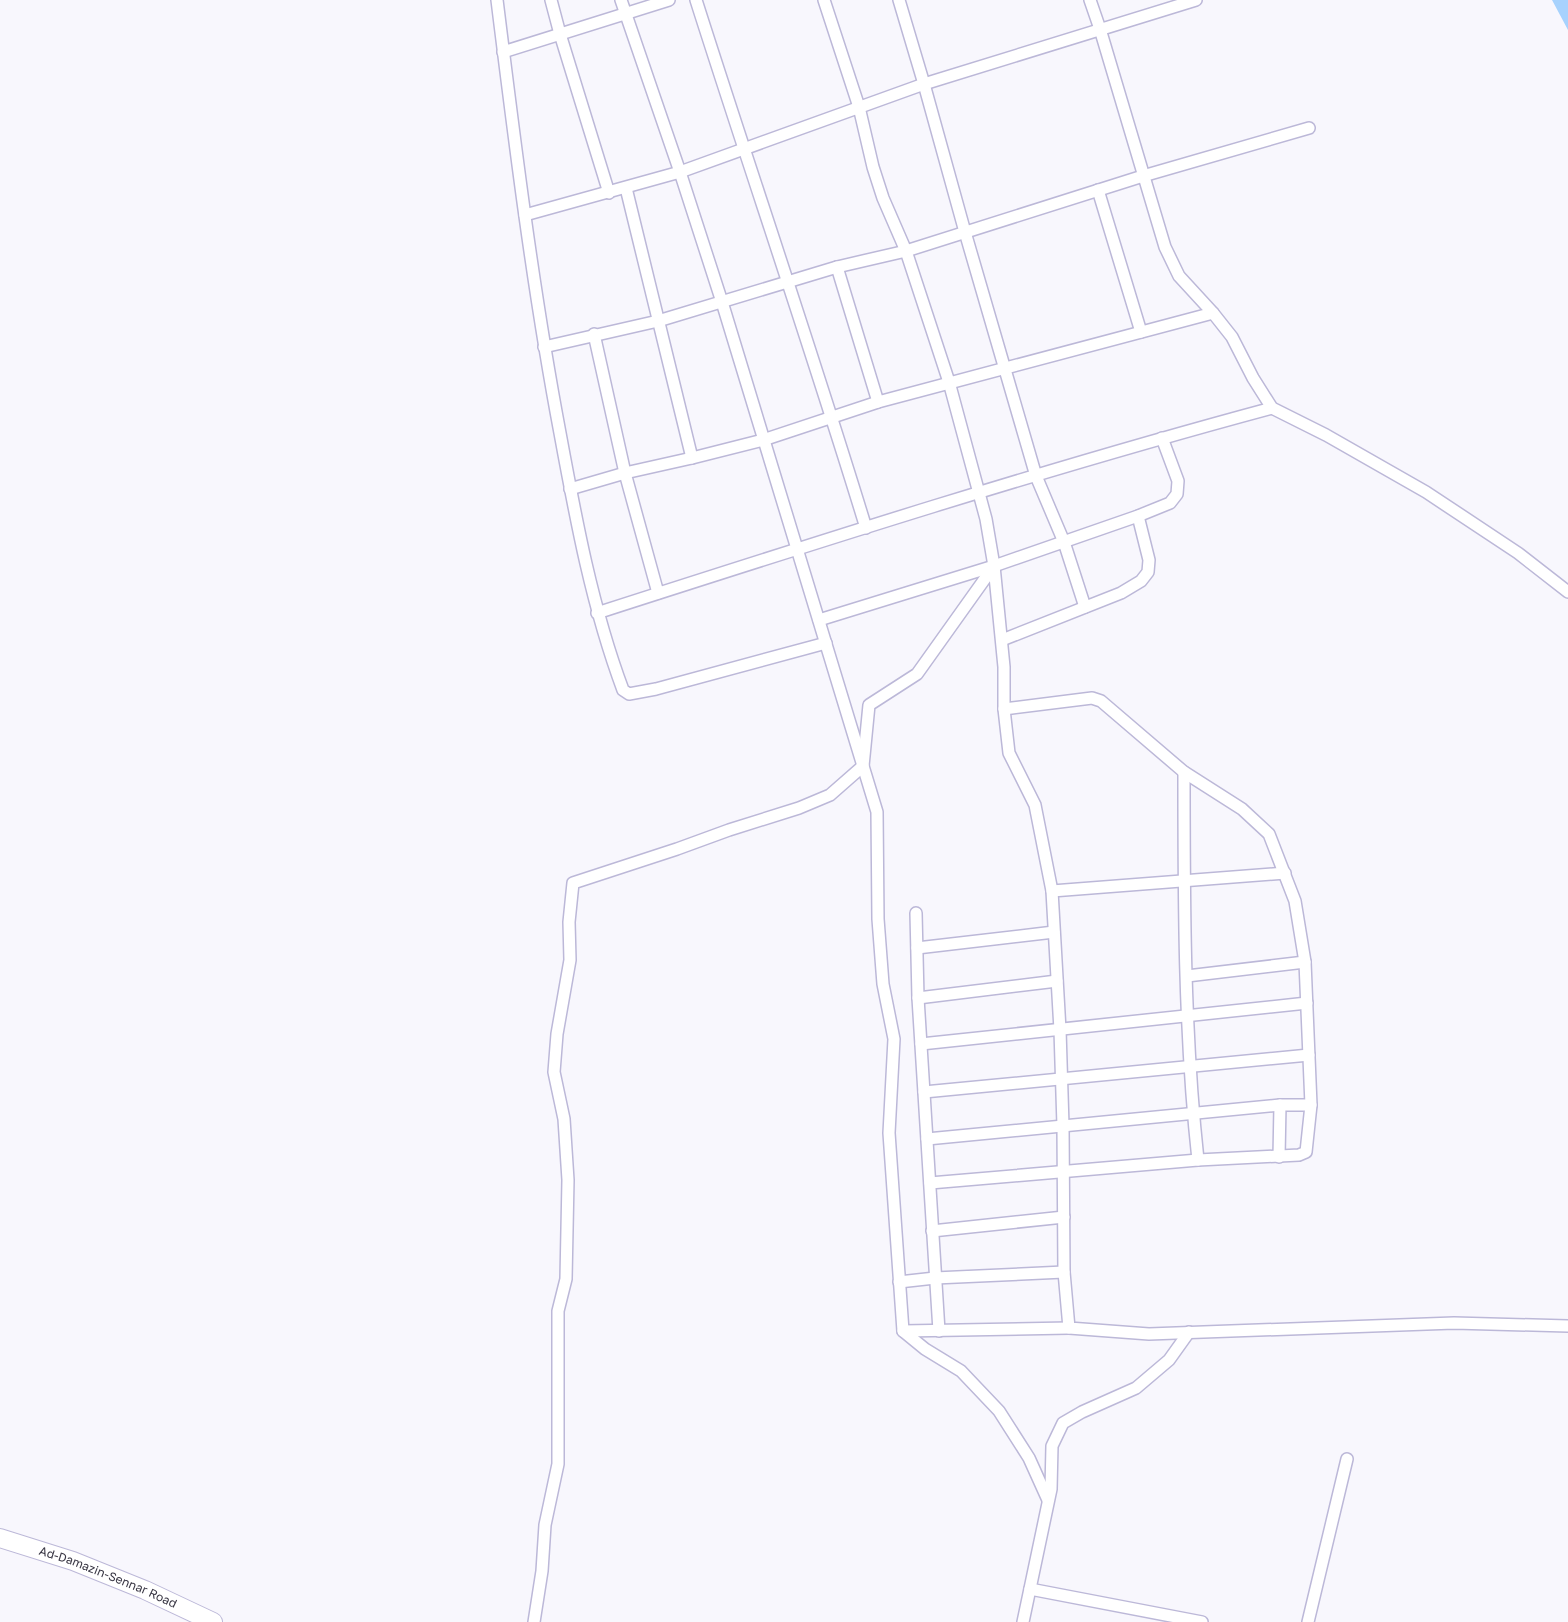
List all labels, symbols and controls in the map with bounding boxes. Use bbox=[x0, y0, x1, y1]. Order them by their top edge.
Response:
street label: Ad-Damazin-Sennar Road bbox=[37, 1543, 180, 1611]

